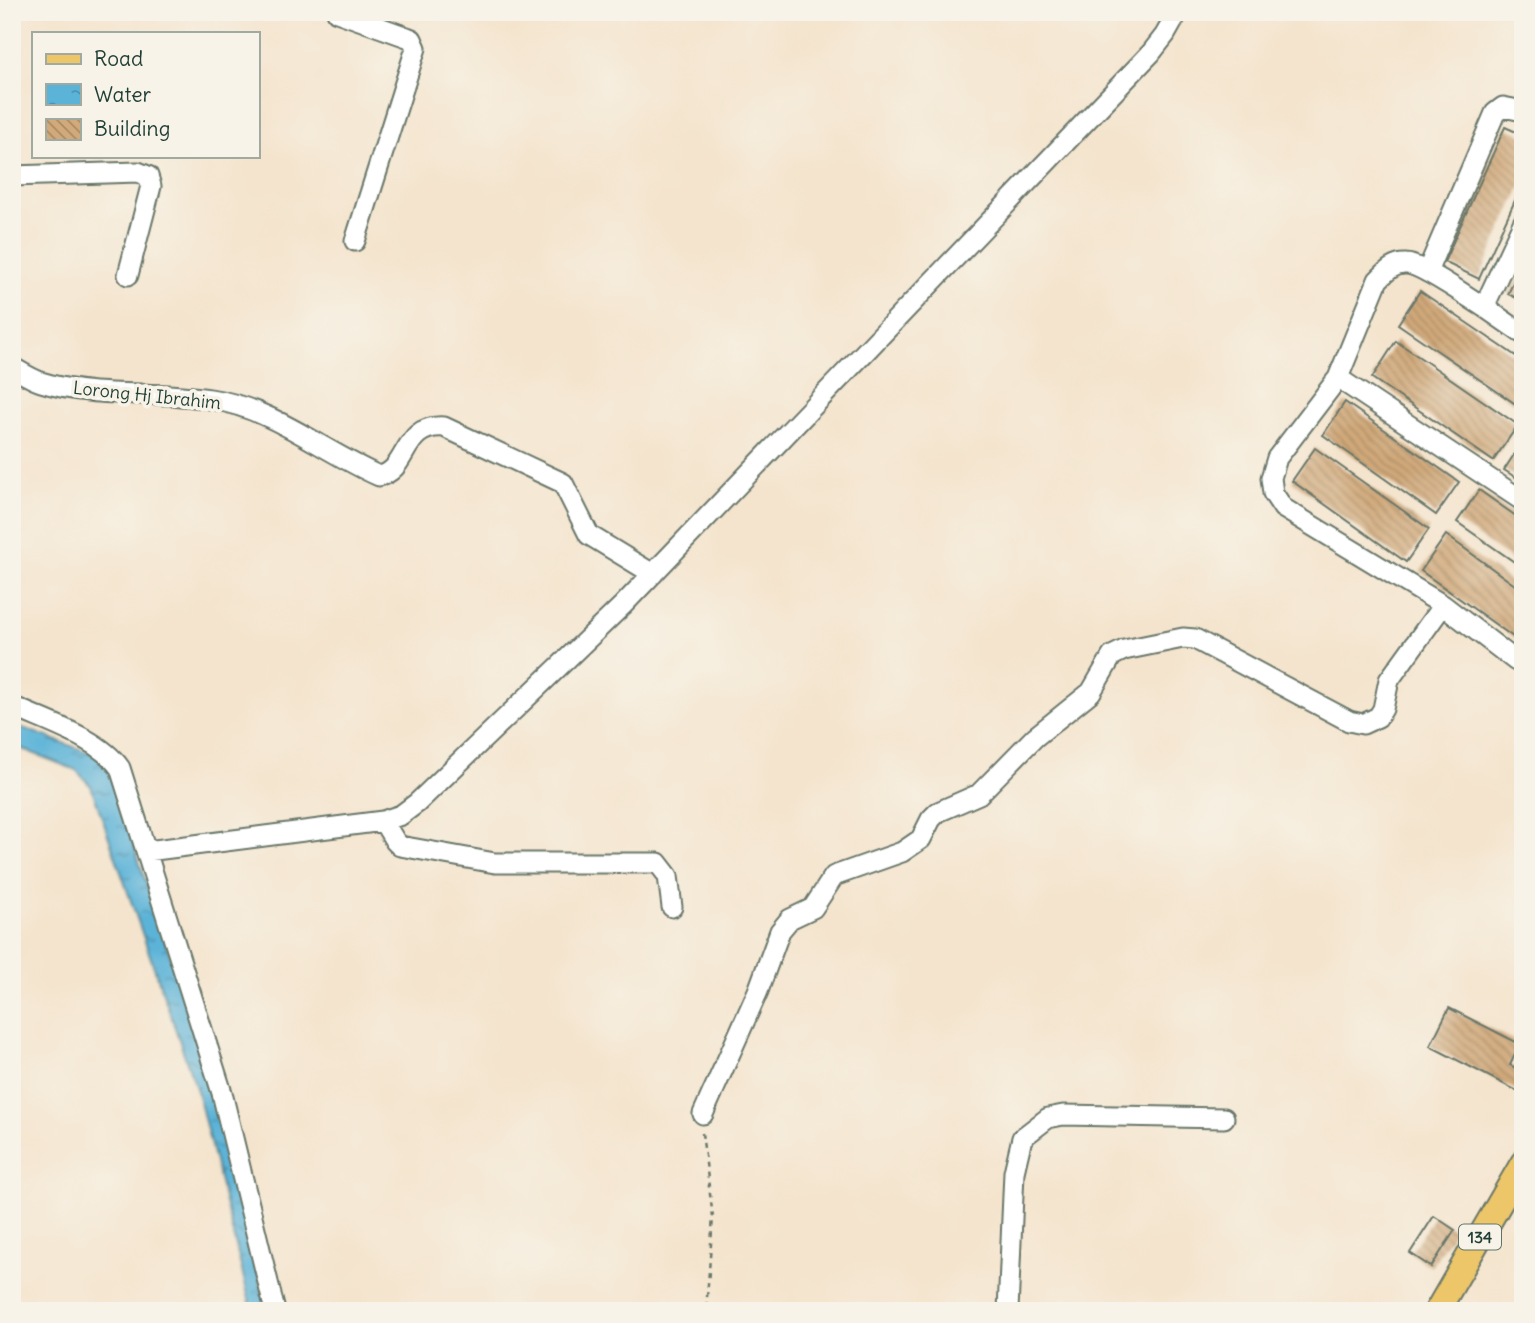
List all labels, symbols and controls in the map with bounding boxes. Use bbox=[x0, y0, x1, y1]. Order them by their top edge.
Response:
legend bbox=[32, 32, 259, 158]
text: Road bbox=[94, 45, 143, 72]
text: Water bbox=[94, 81, 152, 108]
text: Building bbox=[94, 115, 170, 142]
street label: Lorong Hj Ibrahim bbox=[72, 376, 222, 414]
road number: 134 bbox=[1459, 1224, 1501, 1250]

